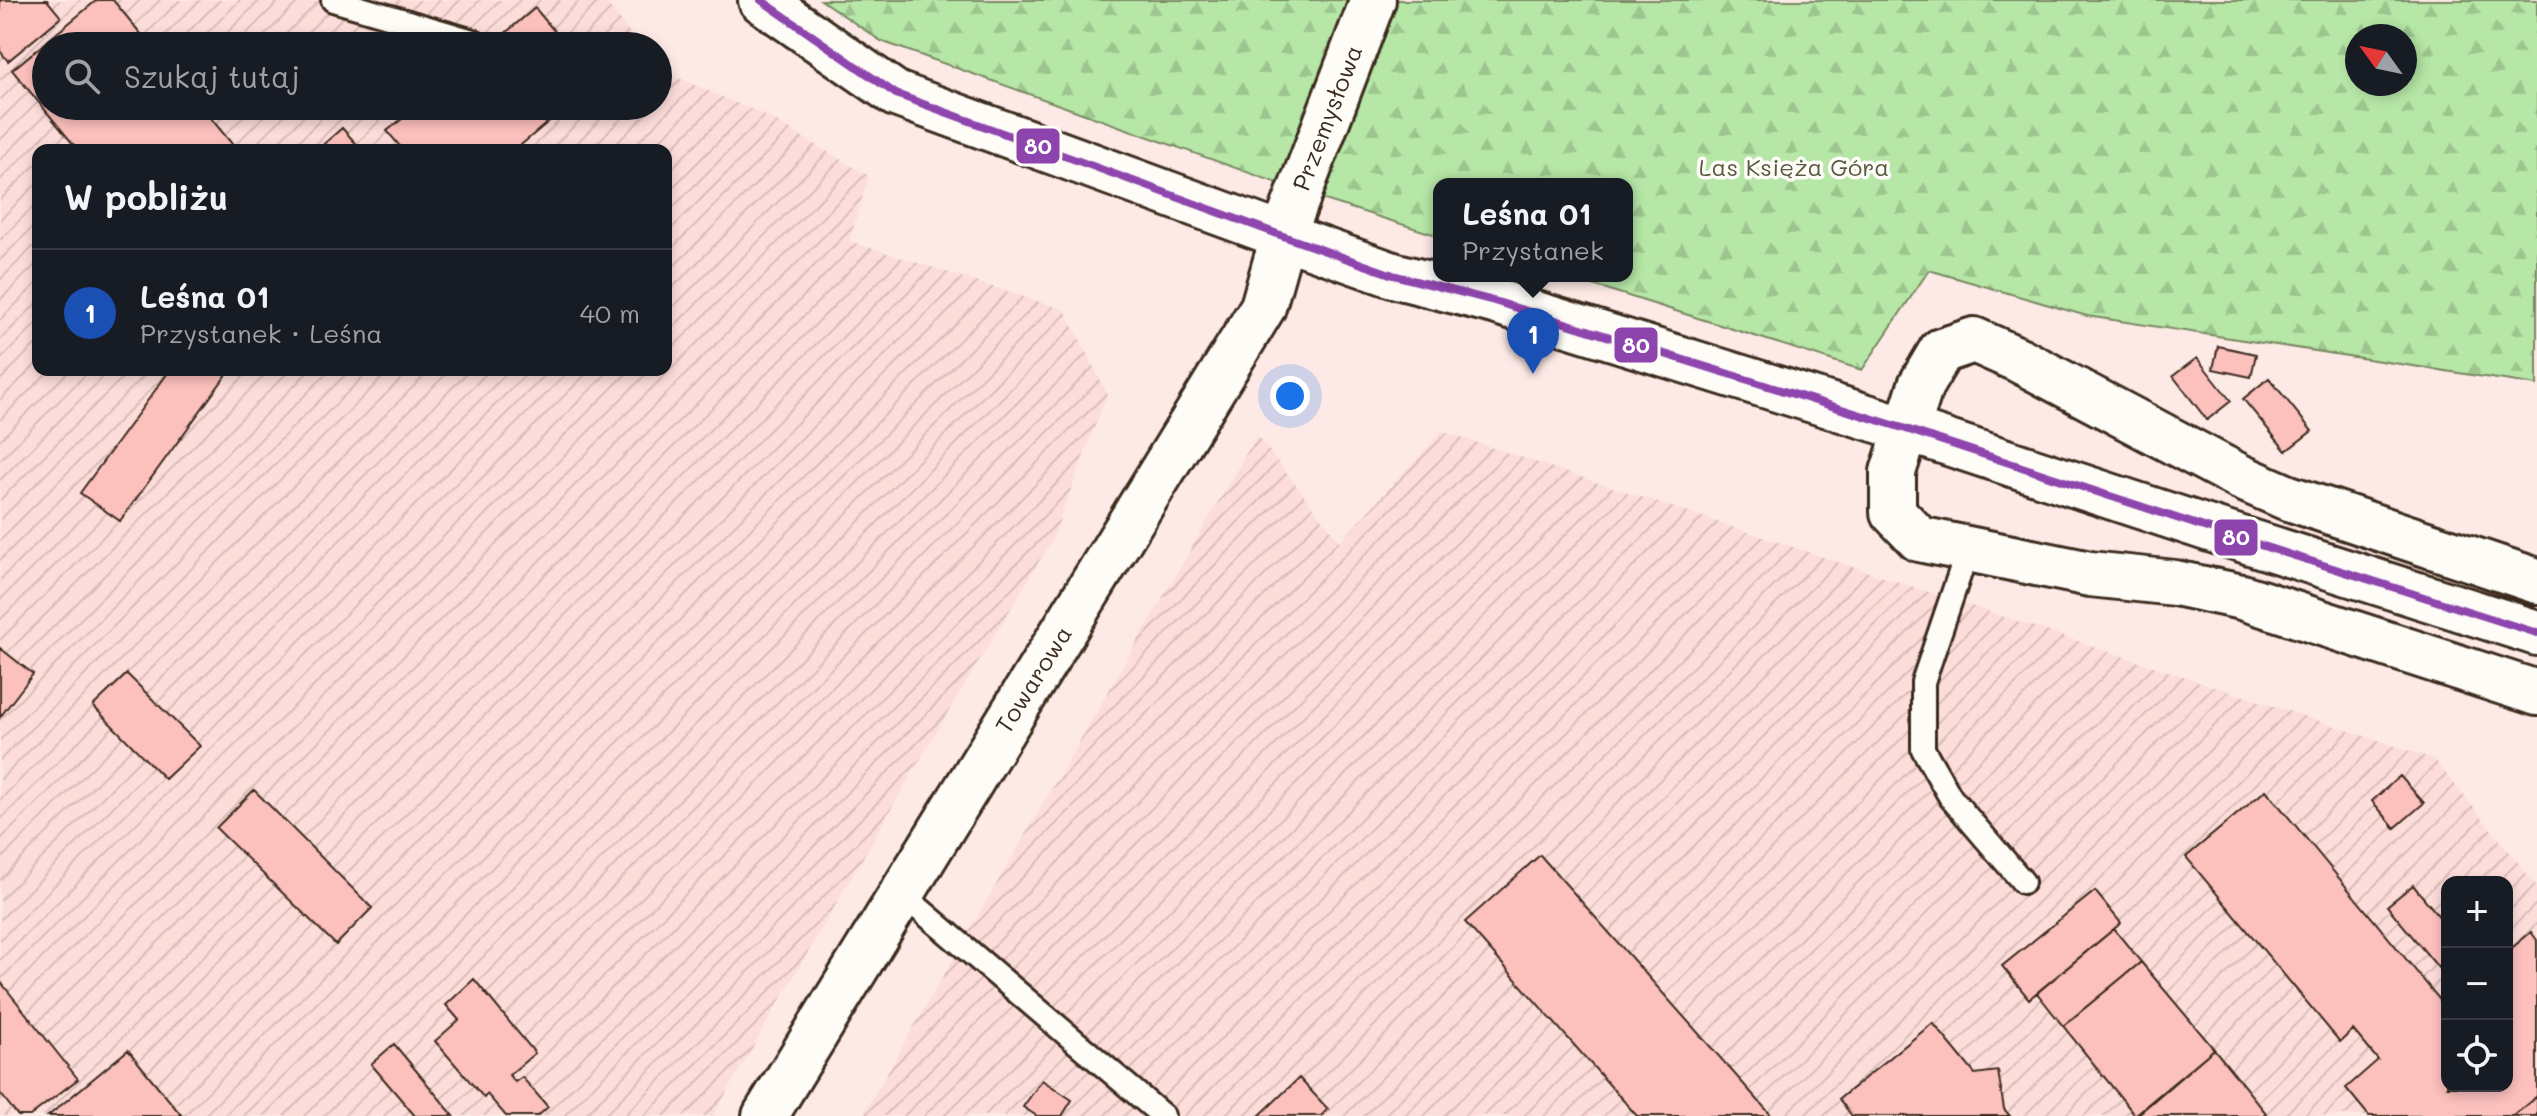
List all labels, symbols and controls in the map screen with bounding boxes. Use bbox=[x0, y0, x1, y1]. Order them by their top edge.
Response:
north arrow bbox=[2345, 24, 2417, 96]
search box bbox=[32, 32, 672, 120]
street label: Przemysłowa bbox=[1285, 40, 1369, 195]
icon: search bbox=[60, 54, 104, 98]
text: Szukaj tutaj bbox=[124, 56, 300, 96]
line badge: 80 bbox=[1015, 127, 1061, 165]
text: 80 bbox=[1024, 131, 1052, 160]
park label: Las Księża Góra bbox=[1699, 151, 1889, 182]
text: W pobliżu bbox=[64, 174, 228, 219]
popup bbox=[1433, 178, 1633, 282]
text: Leśna 01 bbox=[1462, 193, 1592, 233]
text: Przystanek bbox=[1462, 233, 1604, 267]
text: Leśna 01 bbox=[140, 276, 269, 316]
text: 1 bbox=[84, 296, 96, 330]
text: 40 m bbox=[580, 296, 640, 330]
pin: 1 bbox=[1507, 308, 1559, 374]
text: Przystanek · Leśna bbox=[140, 316, 383, 350]
line badge: 80 bbox=[1613, 326, 1659, 364]
text: 80 bbox=[1622, 330, 1650, 359]
your location bbox=[1270, 376, 1310, 416]
line badge: 80 bbox=[2213, 518, 2259, 557]
text: 80 bbox=[2222, 522, 2250, 551]
street label: Towarowa bbox=[988, 620, 1078, 739]
map controls bbox=[2441, 876, 2513, 1092]
button: + bbox=[2441, 876, 2513, 948]
button: − bbox=[2441, 948, 2513, 1020]
button: locate bbox=[2441, 1020, 2513, 1092]

